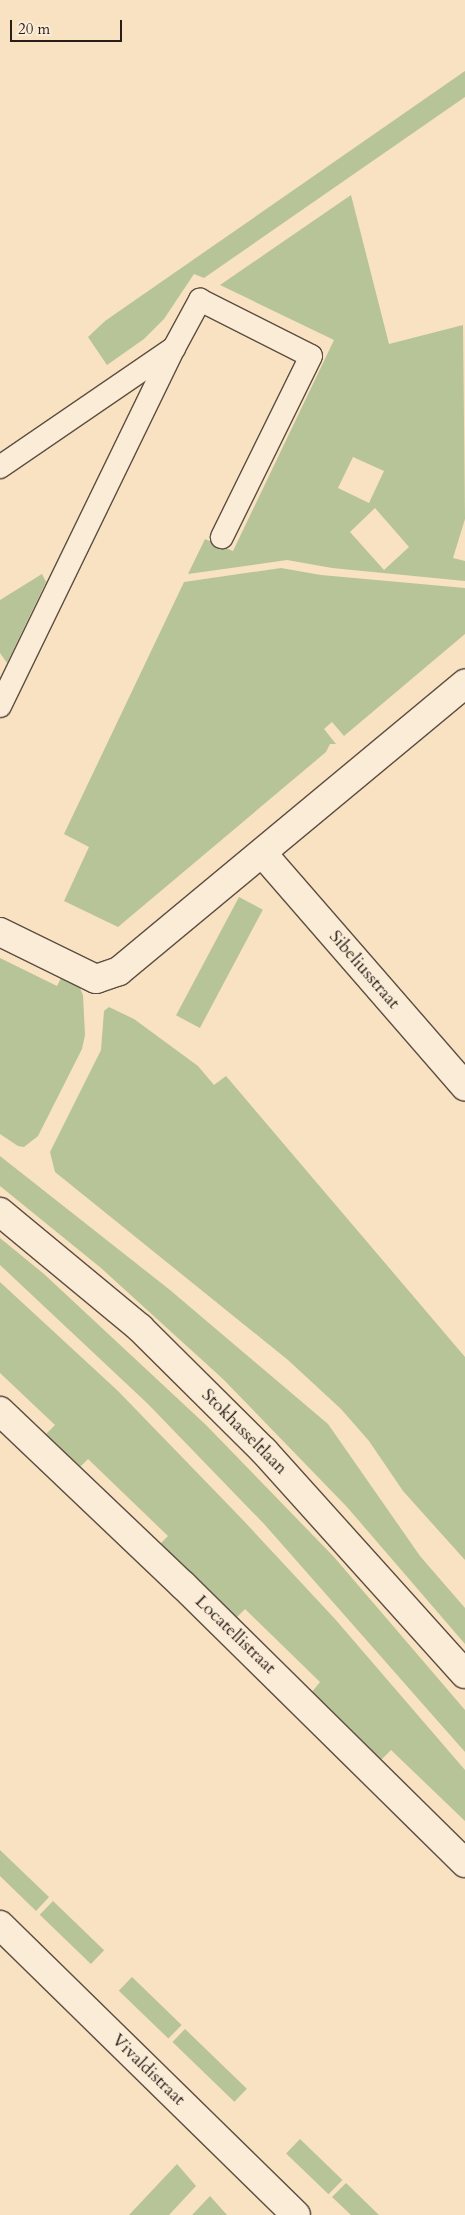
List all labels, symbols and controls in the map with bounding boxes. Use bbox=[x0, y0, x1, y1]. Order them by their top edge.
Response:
scale bar bbox=[12, 10, 125, 42]
text: 20 m bbox=[18, 19, 50, 39]
street label: Sibeliusstraat bbox=[324, 926, 404, 1014]
street label: Stokhasseltlaan bbox=[197, 1385, 291, 1479]
street label: Locatellistraat bbox=[190, 1591, 280, 1679]
street label: Vivaldistraat bbox=[107, 2030, 189, 2110]

